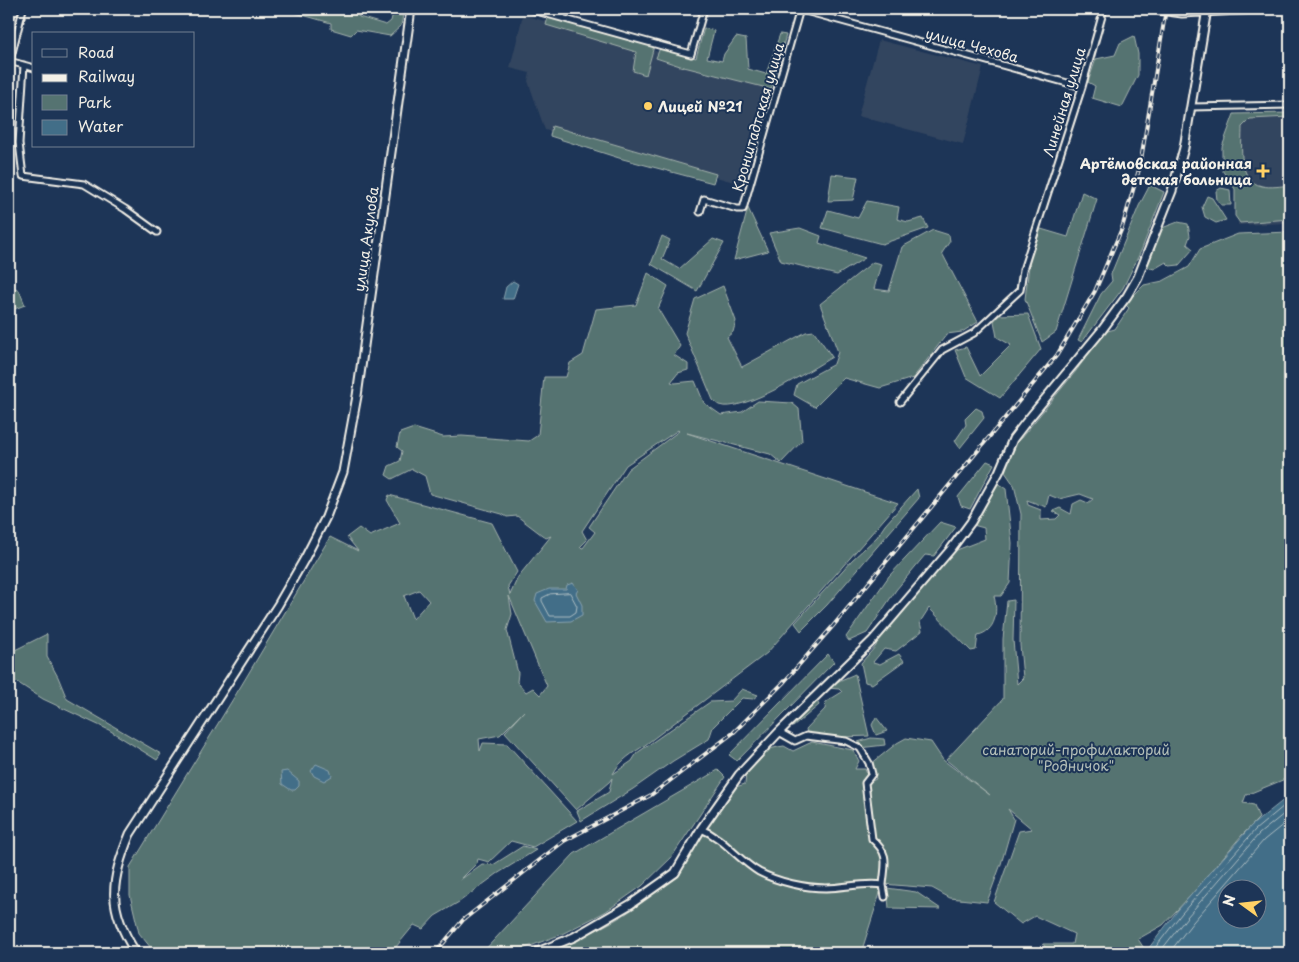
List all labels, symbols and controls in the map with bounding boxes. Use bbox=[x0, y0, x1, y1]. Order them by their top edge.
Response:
street label: улица Чехова bbox=[923, 23, 1021, 68]
legend bbox=[32, 32, 195, 148]
text: Road bbox=[78, 40, 114, 63]
street label: Кронштадтская улица bbox=[727, 40, 789, 194]
street label: Линейная улица bbox=[1037, 44, 1091, 159]
text: Railway bbox=[78, 64, 135, 87]
text: Park bbox=[78, 90, 112, 113]
place label: Лицей №21 bbox=[658, 96, 743, 117]
marker: Лицей №21 bbox=[642, 100, 654, 112]
text: Water bbox=[78, 114, 123, 137]
place label: Артёмовская районная детская больница bbox=[1080, 153, 1252, 190]
marker: Артёмовская районная детская больница bbox=[1256, 164, 1270, 178]
street label: улица Акулова bbox=[348, 185, 384, 293]
park label: санаторий-профилакторий "Родничок" bbox=[982, 739, 1170, 776]
north arrow bbox=[1216, 880, 1266, 930]
text: N bbox=[1217, 892, 1241, 909]

